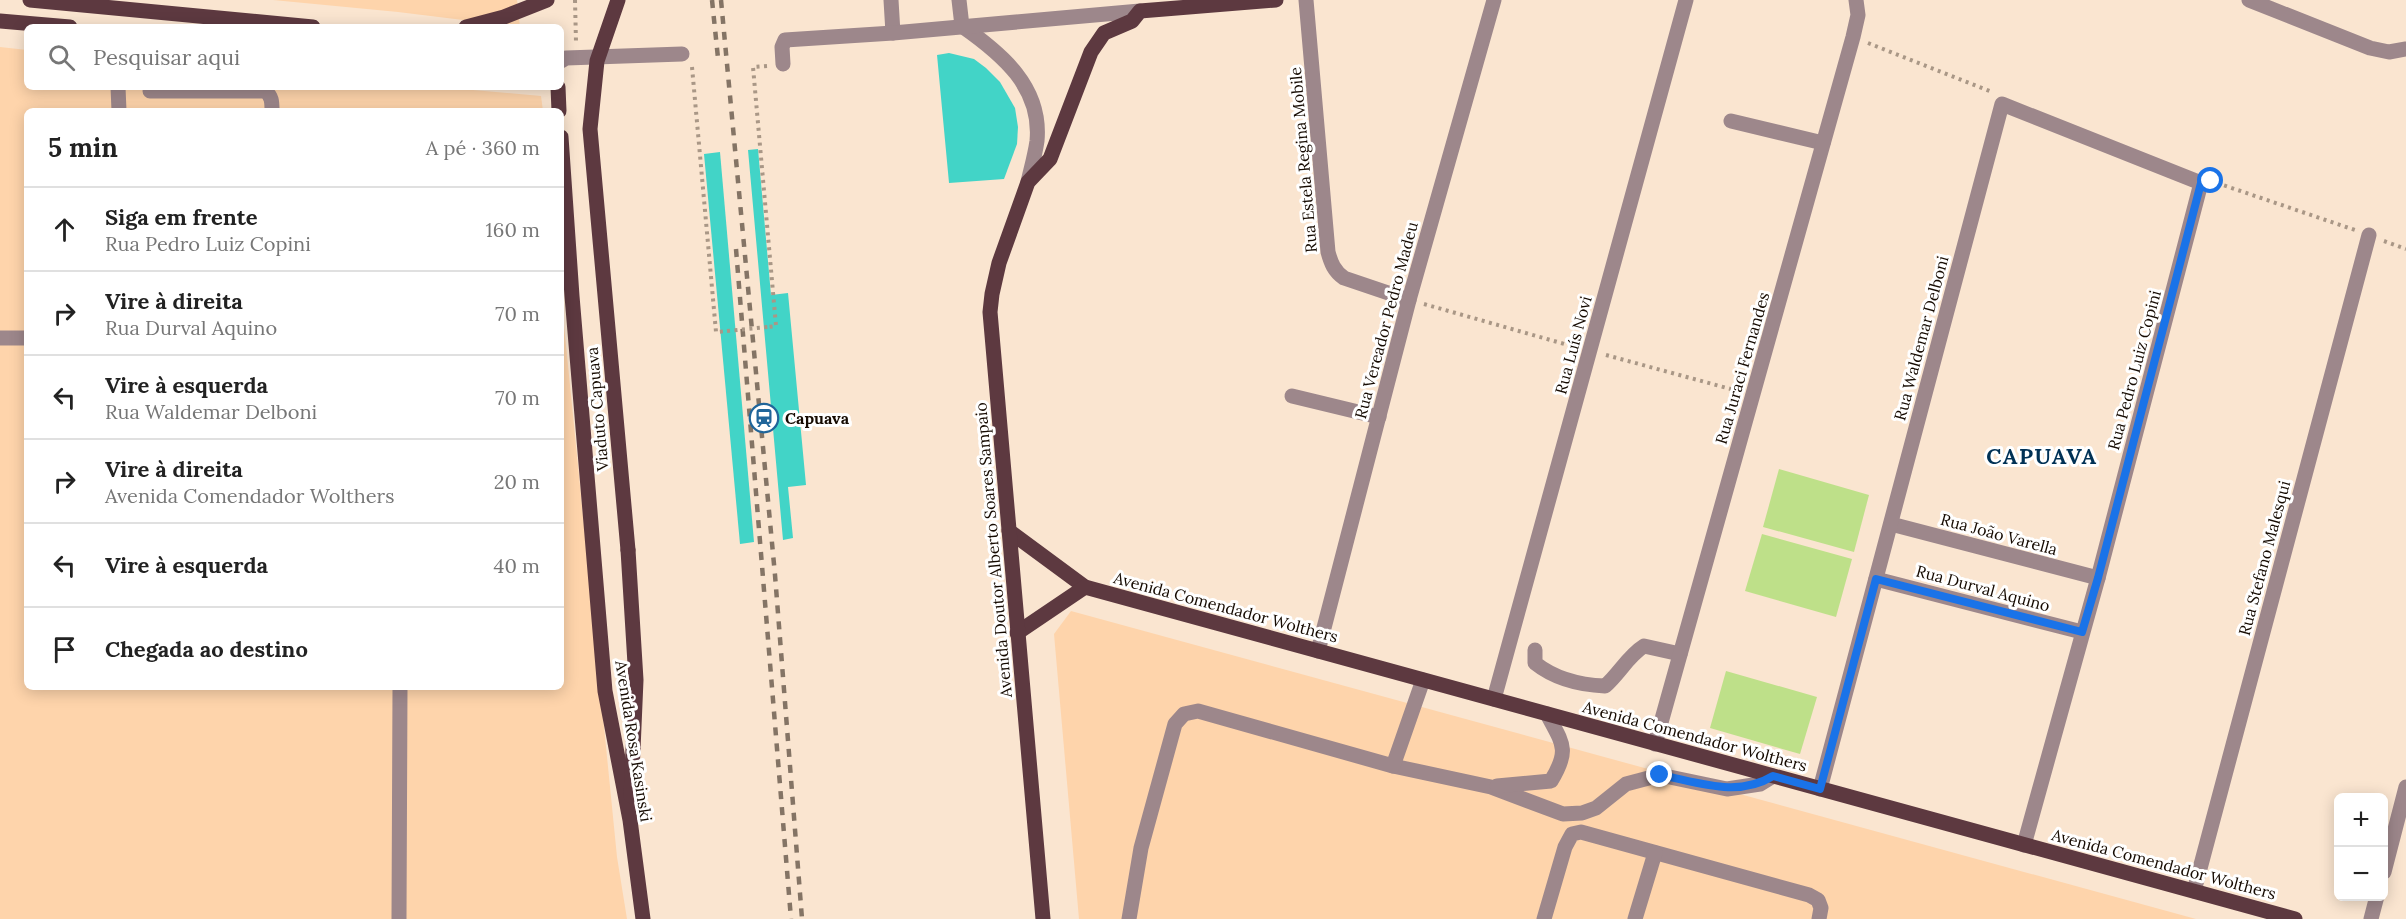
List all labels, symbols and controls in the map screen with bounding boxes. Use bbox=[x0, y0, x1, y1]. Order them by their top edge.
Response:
search box bbox=[24, 24, 564, 90]
icon: search bbox=[45, 41, 78, 74]
text: Pesquisar aqui bbox=[93, 43, 240, 71]
street label: Rua Estela Regina Mobile bbox=[1285, 66, 1321, 254]
text: 5 min bbox=[48, 131, 118, 164]
text: A pé · 360 m bbox=[426, 135, 540, 160]
route start bbox=[2197, 167, 2223, 193]
text: Siga em frente bbox=[105, 203, 258, 231]
icon: ahead bbox=[48, 213, 81, 246]
text: 160 m bbox=[486, 217, 540, 242]
street label: Rua Vereador Pedro Madeu bbox=[1350, 219, 1422, 421]
text: Rua Pedro Luiz Copini bbox=[105, 231, 311, 256]
street label: Rua Waldemar Delboni bbox=[1889, 253, 1953, 423]
text: Vire à direita bbox=[105, 287, 243, 315]
street label: Rua Pedro Luiz Copini bbox=[2103, 288, 2165, 452]
street label: Rua Juraci Fernandes bbox=[1711, 290, 1773, 446]
street label: Rua Luís Novi bbox=[1550, 294, 1596, 396]
icon: right bbox=[48, 297, 81, 330]
text: 70 m bbox=[495, 301, 540, 326]
text: Rua Durval Aquino bbox=[105, 315, 277, 340]
street label: Viaduto Capuava bbox=[582, 346, 612, 473]
text: Vire à esquerda bbox=[105, 371, 268, 399]
icon: left bbox=[48, 381, 81, 414]
text: 70 m bbox=[495, 385, 540, 410]
text: Rua Waldemar Delboni bbox=[105, 399, 317, 424]
station icon: Capuava bbox=[748, 402, 780, 434]
street label: Avenida Doutor Alberto Soares Sampaio bbox=[970, 402, 1016, 699]
place label: Capuava bbox=[785, 408, 850, 428]
district label: CAPUAVA bbox=[1986, 442, 2098, 470]
text: Vire à direita bbox=[105, 455, 243, 483]
icon: right bbox=[48, 465, 81, 498]
text: 20 m bbox=[494, 469, 540, 494]
street label: Rua Stefano Malesqui bbox=[2234, 478, 2294, 638]
text: Avenida Comendador Wolthers bbox=[105, 483, 394, 508]
street label: Rua João Varella bbox=[1939, 509, 2059, 559]
icon: left bbox=[48, 549, 81, 582]
text: Vire à esquerda bbox=[105, 551, 268, 579]
text: 40 m bbox=[494, 553, 540, 578]
street label: Rua Durval Aquino bbox=[1914, 561, 2052, 615]
street label: Avenida Comendador Wolthers bbox=[1111, 567, 1340, 647]
icon: arrive bbox=[48, 633, 81, 666]
text: Chegada ao destino bbox=[105, 635, 308, 663]
street label: Avenida Rosa Kasinski bbox=[611, 658, 657, 823]
street label: Avenida Comendador Wolthers bbox=[1580, 696, 1809, 776]
route end bbox=[1646, 761, 1672, 787]
map controls bbox=[2334, 793, 2388, 901]
button: + bbox=[2334, 793, 2388, 847]
street label: Avenida Comendador Wolthers bbox=[2049, 824, 2278, 904]
button: − bbox=[2334, 847, 2388, 901]

